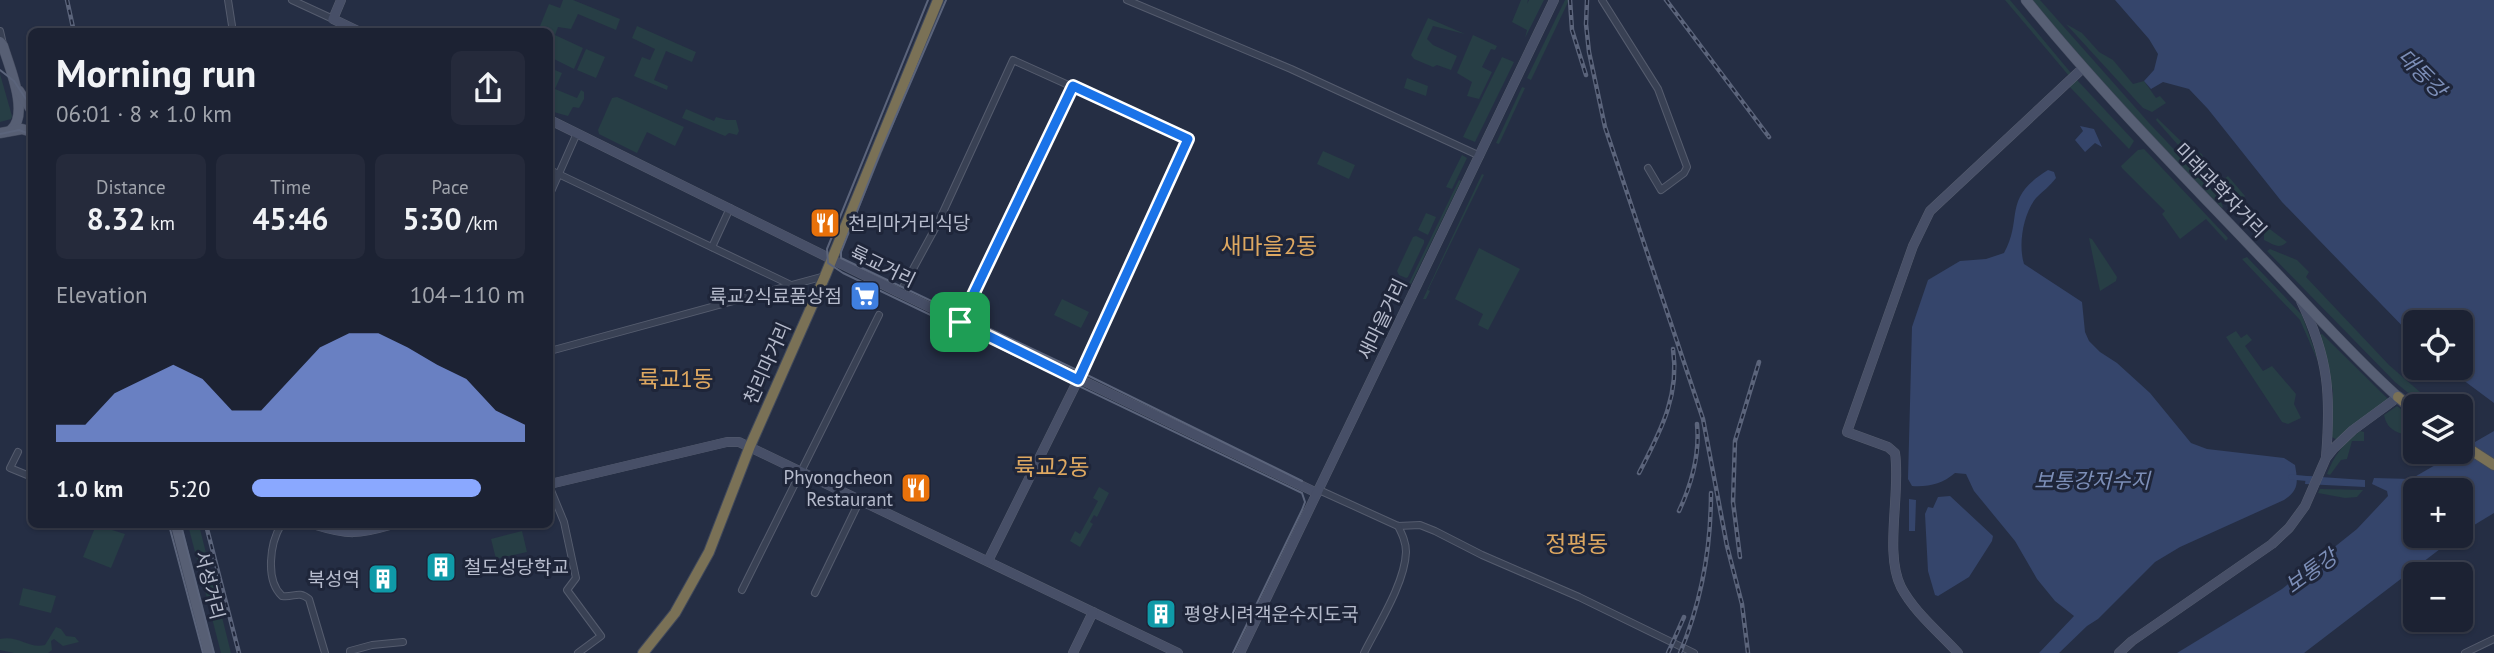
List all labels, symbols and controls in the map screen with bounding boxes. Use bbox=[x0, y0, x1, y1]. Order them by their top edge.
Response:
water label: 대동강 bbox=[2392, 43, 2454, 105]
text: Morning run bbox=[56, 48, 256, 97]
button: share bbox=[451, 51, 525, 125]
text: 06:01 · 8 × 1.0 km bbox=[56, 99, 232, 128]
street label: 미래과학자거리 bbox=[2170, 138, 2272, 242]
text: Distance bbox=[96, 175, 166, 199]
text: Time bbox=[270, 175, 311, 199]
text: Pace bbox=[432, 175, 469, 199]
text: 8.32 bbox=[87, 199, 145, 238]
text: 45:46 bbox=[252, 199, 329, 238]
text: 5:30 bbox=[402, 199, 462, 238]
restaurant icon: 천리마거리식당 bbox=[808, 206, 842, 240]
text: km bbox=[145, 211, 175, 235]
text: /km bbox=[462, 211, 498, 235]
place label: 천리마거리식당 bbox=[848, 211, 970, 235]
district label: 새마을2동 bbox=[1220, 231, 1318, 260]
street label: 륙교거리 bbox=[846, 240, 920, 292]
street label: 새마을거리 bbox=[1352, 274, 1412, 364]
supermarket icon: 륙교2식료품상점 bbox=[848, 279, 882, 313]
text: Elevation bbox=[56, 280, 148, 309]
text: 104–110 m bbox=[410, 280, 525, 309]
place label: 륙교2식료품상점 bbox=[709, 284, 842, 308]
pin bbox=[930, 292, 990, 352]
icon: arrive bbox=[941, 303, 979, 341]
map controls bbox=[2403, 310, 2473, 632]
button: locate bbox=[2403, 310, 2473, 380]
street label: 천리마거리 bbox=[738, 318, 796, 408]
district label: 륙교1동 bbox=[638, 364, 714, 393]
button: layers bbox=[2403, 394, 2473, 464]
district label: 륙교2동 bbox=[1014, 452, 1090, 481]
place label: Phyongcheon Restaurant bbox=[784, 465, 894, 511]
water label: 보통강저수지 bbox=[2034, 467, 2152, 494]
restaurant icon: Phyongcheon Restaurant bbox=[899, 471, 933, 505]
text: 1.0 km bbox=[56, 474, 123, 503]
text: 5:20 bbox=[168, 474, 211, 503]
button: + bbox=[2403, 478, 2473, 548]
district label: 정평동 bbox=[1545, 529, 1609, 558]
water label: 보통강 bbox=[2280, 541, 2345, 599]
street label: 서성거리 bbox=[190, 548, 230, 622]
building icon: 철도성당학교 bbox=[424, 550, 458, 584]
place label: 철도성당학교 bbox=[464, 555, 569, 579]
building icon: 북성역 bbox=[366, 562, 400, 596]
button: − bbox=[2403, 562, 2473, 632]
place label: 북성역 bbox=[308, 567, 360, 591]
building icon: 평양시려객운수지도국 bbox=[1144, 597, 1178, 631]
place label: 평양시려객운수지도국 bbox=[1184, 602, 1359, 626]

